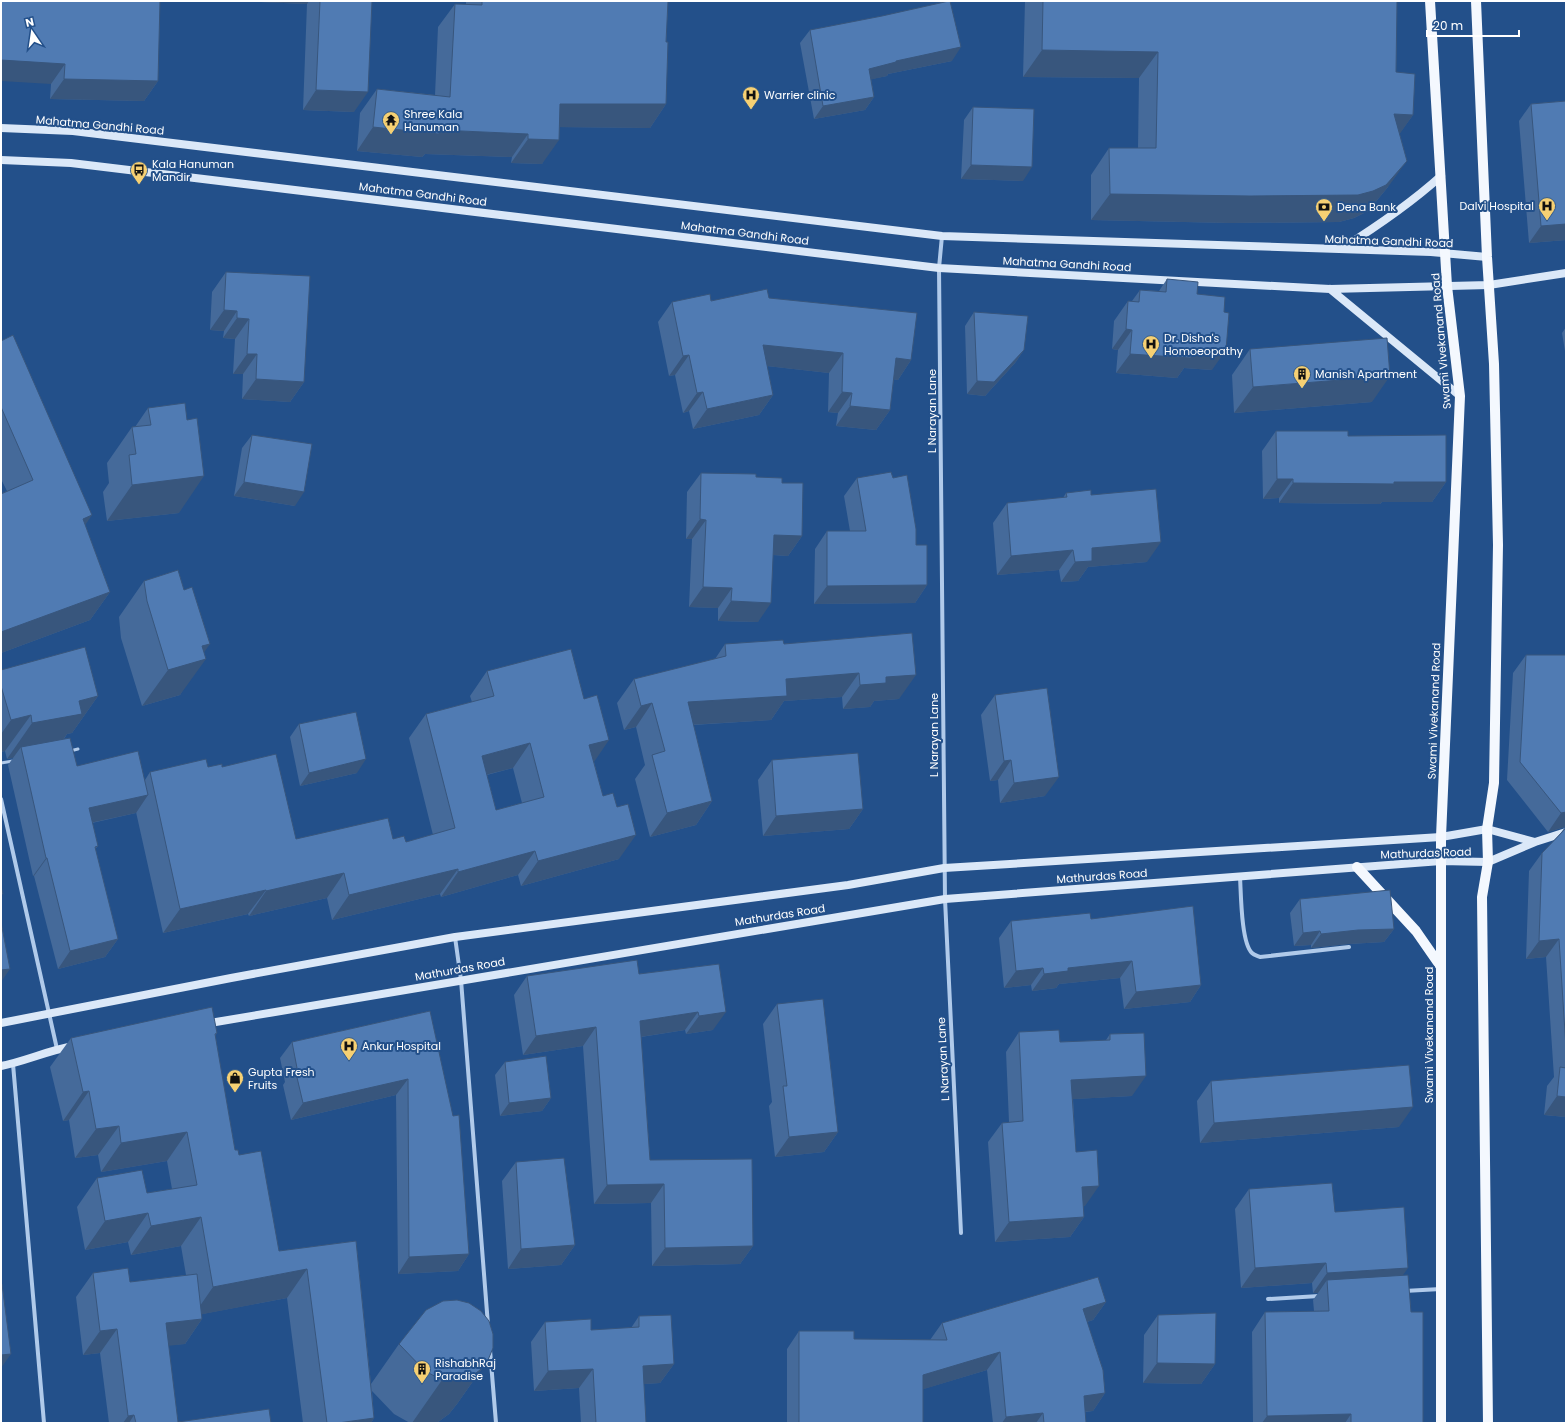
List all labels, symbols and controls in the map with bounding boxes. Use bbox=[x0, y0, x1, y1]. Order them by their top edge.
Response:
north arrow bbox=[12, 12, 52, 52]
scale bar bbox=[1427, 12, 1519, 38]
text: N bbox=[24, 14, 36, 31]
text: 20 m bbox=[1433, 17, 1463, 34]
hospital icon: Warrier clinic bbox=[741, 85, 761, 110]
place label: Warrier clinic bbox=[764, 87, 836, 103]
place label: Shree Kala Hanuman bbox=[404, 106, 462, 135]
temple icon: Shree Kala Hanuman bbox=[381, 110, 401, 135]
street label: Mahatma Gandhi Road bbox=[35, 111, 165, 139]
place label: Kala Hanuman Mandir bbox=[152, 156, 234, 185]
bus stop icon: Kala Hanuman Mandir bbox=[129, 160, 149, 185]
street label: Mahatma Gandhi Road bbox=[358, 178, 488, 210]
hospital icon: Dalvi Hospital bbox=[1537, 196, 1557, 221]
bank icon: Dena Bank bbox=[1314, 197, 1334, 222]
place label: Dalvi Hospital bbox=[1460, 198, 1534, 214]
place label: Dena Bank bbox=[1337, 199, 1396, 215]
street label: Mahatma Gandhi Road bbox=[680, 217, 810, 249]
street label: Mahatma Gandhi Road bbox=[1324, 231, 1454, 251]
street label: Mahatma Gandhi Road bbox=[1002, 253, 1132, 275]
street label: Swami Vivekanand Road bbox=[1427, 272, 1455, 410]
place label: Dr. Disha's Homoeopathy bbox=[1164, 330, 1244, 359]
hospital icon: Dr. Disha's Homoeopathy bbox=[1141, 334, 1161, 359]
building icon: Manish Apartment bbox=[1292, 364, 1312, 389]
place label: Manish Apartment bbox=[1315, 366, 1417, 382]
street label: L Narayan Lane bbox=[924, 369, 940, 453]
street label: Swami Vivekanand Road bbox=[1424, 642, 1444, 780]
street label: L Narayan Lane bbox=[926, 693, 942, 777]
street label: Mathurdas Road bbox=[1380, 843, 1472, 863]
street label: Mathurdas Road bbox=[1056, 865, 1148, 887]
street label: Mathurdas Road bbox=[734, 900, 826, 930]
street label: Mathurdas Road bbox=[414, 953, 506, 985]
street label: Swami Vivekanand Road bbox=[1421, 967, 1437, 1103]
street label: L Narayan Lane bbox=[933, 1016, 953, 1101]
hospital icon: Ankur Hospital bbox=[339, 1036, 359, 1061]
place label: Ankur Hospital bbox=[362, 1038, 441, 1054]
place label: Gupta Fresh Fruits bbox=[248, 1064, 315, 1093]
shop icon: Gupta Fresh Fruits bbox=[225, 1068, 245, 1093]
place label: RishabhRaj Paradise bbox=[435, 1355, 496, 1384]
building icon: RishabhRaj Paradise bbox=[412, 1359, 432, 1384]

